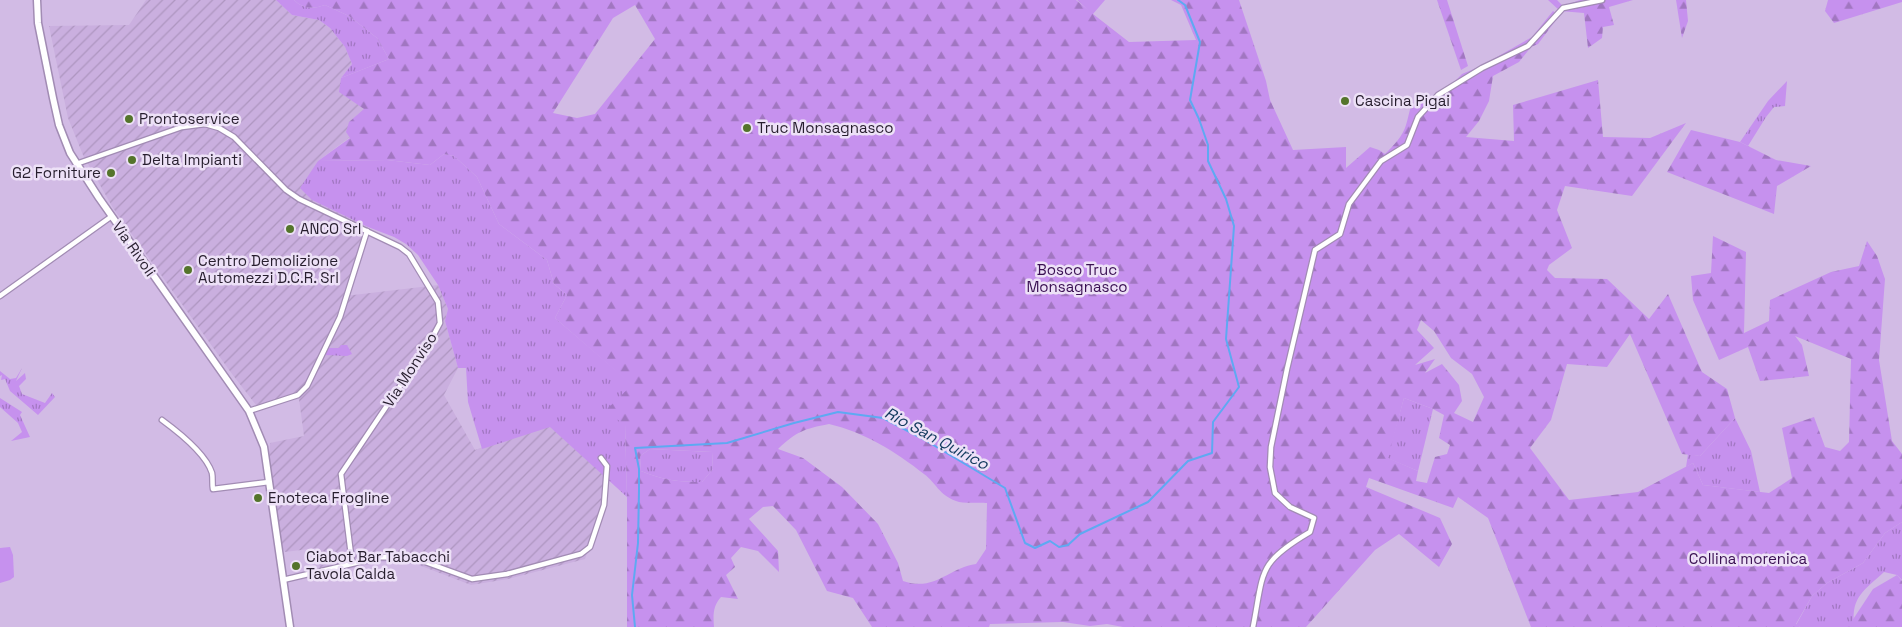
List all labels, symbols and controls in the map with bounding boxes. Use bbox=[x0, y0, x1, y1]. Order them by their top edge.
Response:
place label: Cascina Pigai bbox=[1355, 91, 1450, 110]
marker: Cascina Pigai bbox=[1339, 95, 1351, 107]
place label: Prontoservice bbox=[139, 109, 240, 128]
marker: Prontoservice bbox=[123, 113, 135, 125]
place label: Truc Monsagnasco bbox=[757, 118, 894, 137]
marker: Truc Monsagnasco bbox=[741, 122, 753, 134]
place label: Delta Impianti bbox=[142, 150, 242, 169]
marker: Delta Impianti bbox=[126, 154, 138, 166]
place label: G2 Forniture bbox=[12, 163, 101, 182]
marker: G2 Forniture bbox=[105, 167, 117, 179]
street label: Via Rivoli bbox=[109, 217, 160, 280]
place label: ANCO Srl bbox=[300, 219, 361, 238]
marker: ANCO Srl bbox=[284, 223, 296, 235]
place label: Centro Demolizione Automezzi D.C.R. Srl bbox=[198, 251, 339, 287]
park label: Bosco Truc Monsagnasco bbox=[1026, 260, 1128, 296]
marker: Centro Demolizione Automezzi D.C.R. Srl bbox=[182, 264, 194, 276]
street label: Via Monviso bbox=[378, 329, 441, 411]
water label: Rio San Quirico bbox=[881, 402, 993, 475]
place label: Enoteca Frogline bbox=[268, 488, 390, 507]
marker: Enoteca Frogline bbox=[252, 492, 264, 504]
place label: Ciabot Bar Tabacchi Tavola Calda bbox=[306, 547, 450, 583]
park label: Collina morenica bbox=[1689, 549, 1808, 568]
marker: Ciabot Bar Tabacchi Tavola Calda bbox=[290, 560, 302, 572]

